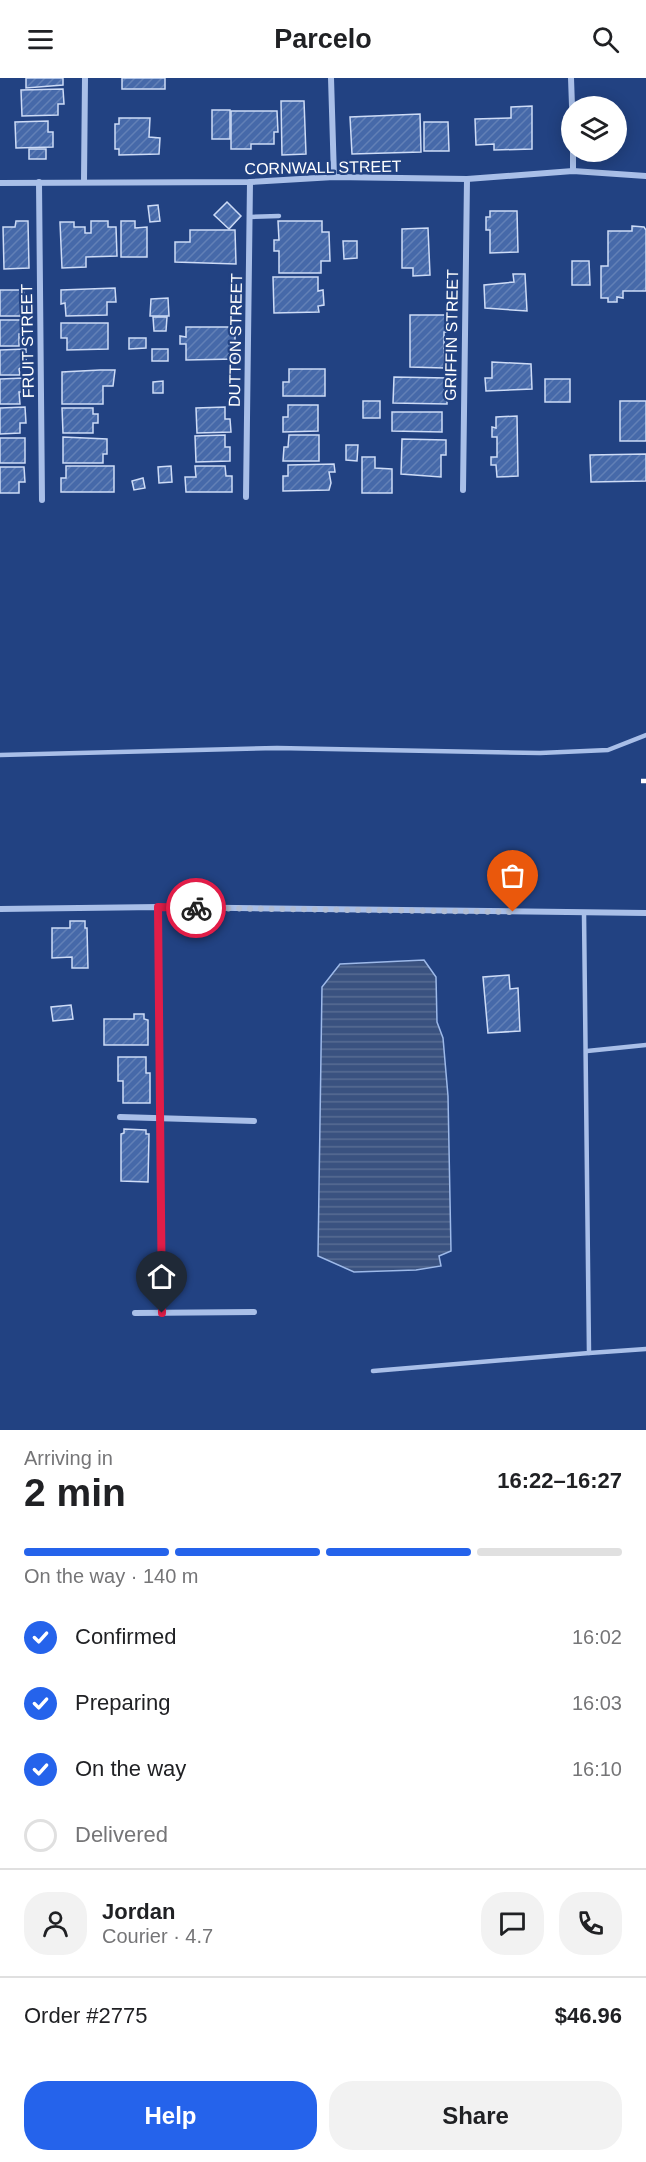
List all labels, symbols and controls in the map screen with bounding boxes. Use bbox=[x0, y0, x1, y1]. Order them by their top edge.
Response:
icon: menu bbox=[24, 23, 57, 56]
icon: search bbox=[589, 23, 622, 56]
text: Parcelo bbox=[274, 24, 372, 54]
map controls bbox=[561, 96, 627, 162]
button: layers bbox=[561, 96, 627, 162]
street label: CORNWALL STREET bbox=[244, 158, 402, 177]
street label: GRIFFIN STREET bbox=[442, 269, 461, 401]
street label: DUTTON STREET bbox=[226, 273, 245, 407]
street label: FRUIT STREET bbox=[18, 283, 37, 398]
pin bbox=[487, 850, 538, 912]
icon: bag bbox=[496, 859, 529, 892]
courier bbox=[166, 878, 226, 938]
icon: bike bbox=[180, 892, 213, 925]
pin bbox=[136, 1251, 187, 1313]
icon: home bbox=[145, 1260, 178, 1293]
text: Arriving in bbox=[24, 1447, 113, 1469]
text: 16:22–16:27 bbox=[497, 1468, 622, 1493]
text: 2 min bbox=[24, 1471, 126, 1514]
text: On the way · 140 m bbox=[24, 1565, 199, 1587]
icon: check bbox=[24, 1621, 57, 1654]
text: Confirmed bbox=[75, 1624, 176, 1649]
text: 16:02 bbox=[572, 1626, 622, 1648]
icon: check bbox=[24, 1687, 57, 1720]
text: Preparing bbox=[75, 1690, 170, 1715]
text: 16:03 bbox=[572, 1692, 622, 1714]
icon: check bbox=[24, 1753, 57, 1786]
text: On the way bbox=[75, 1756, 186, 1781]
text: 16:10 bbox=[572, 1758, 622, 1780]
text: Delivered bbox=[75, 1822, 168, 1847]
button: person bbox=[24, 1892, 87, 1955]
button: chat bbox=[481, 1892, 544, 1955]
button: phone bbox=[559, 1892, 622, 1955]
text: Jordan bbox=[102, 1899, 175, 1924]
text: Courier · 4.7 bbox=[102, 1925, 213, 1947]
text: Order #2775 bbox=[24, 2003, 148, 2028]
text: $46.96 bbox=[555, 2003, 622, 2028]
button: Help bbox=[24, 2081, 317, 2150]
button: Share bbox=[329, 2081, 622, 2150]

